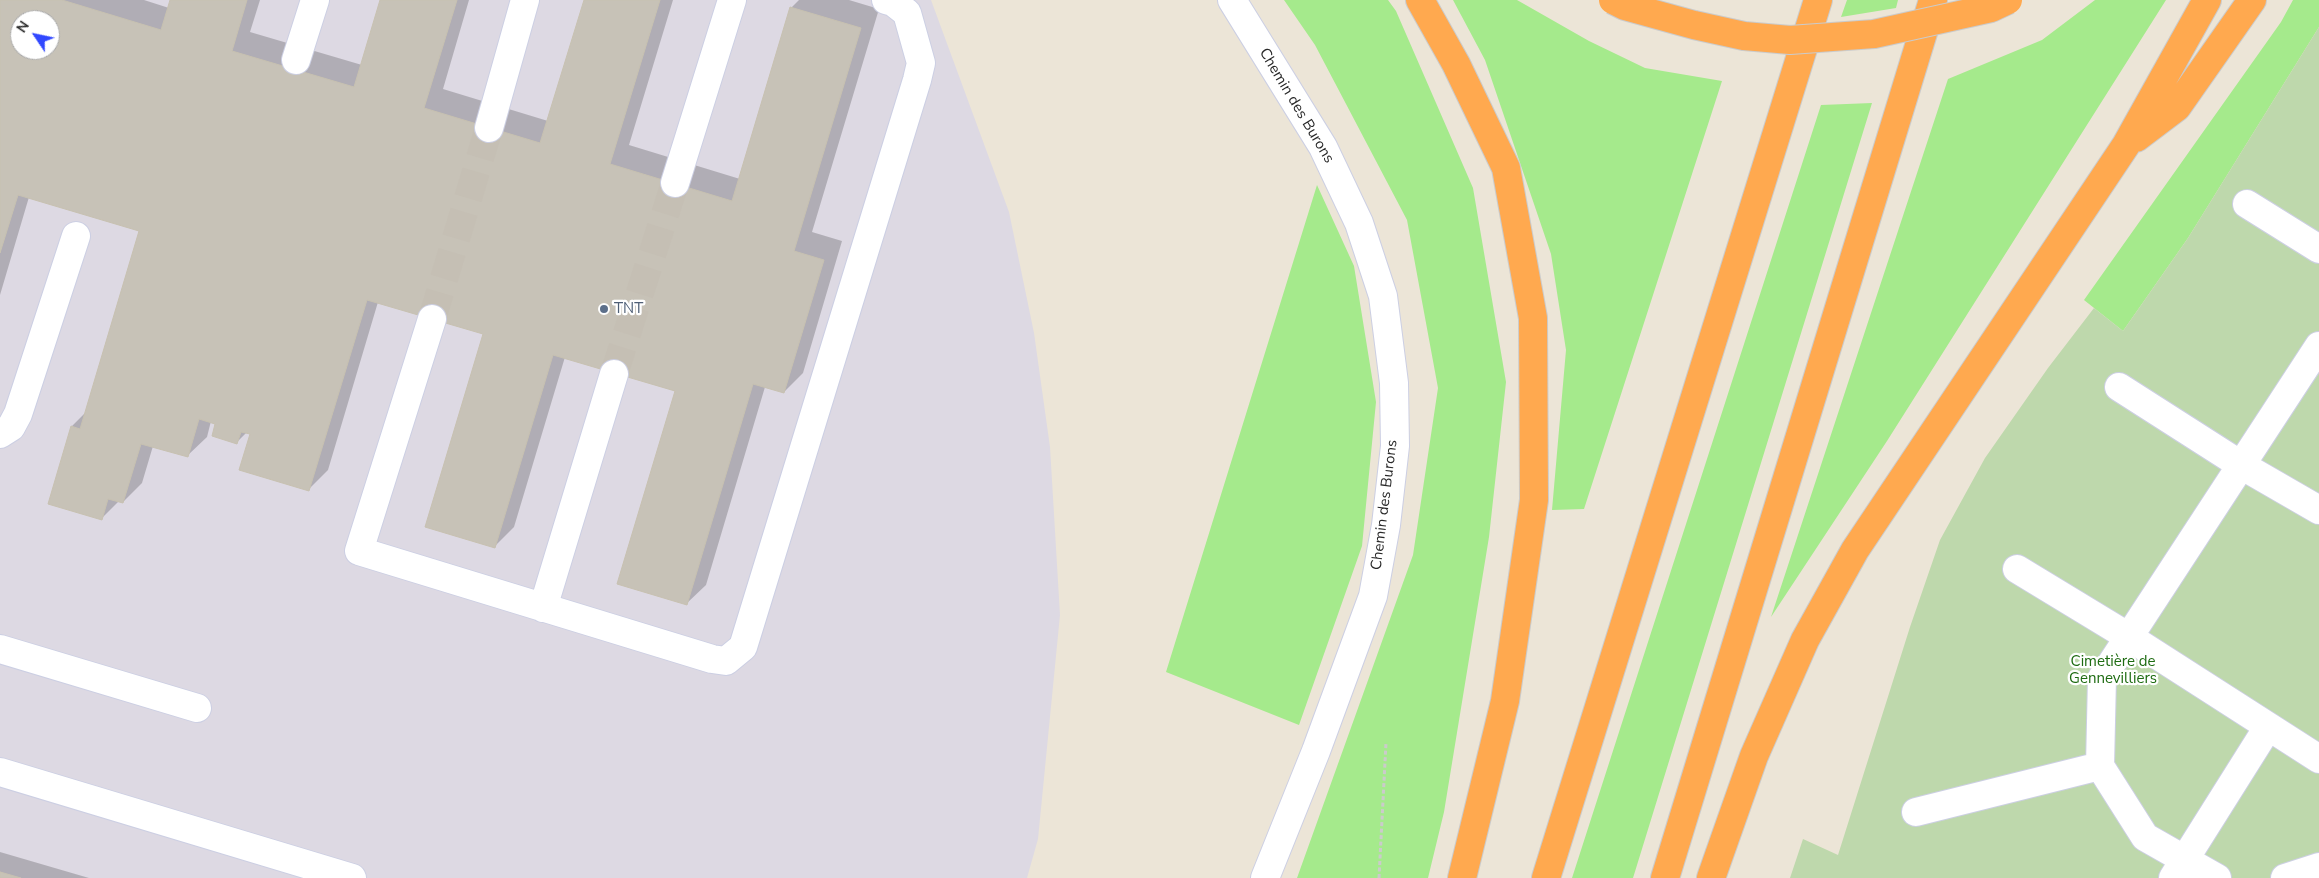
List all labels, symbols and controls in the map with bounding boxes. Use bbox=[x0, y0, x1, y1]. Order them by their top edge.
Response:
north arrow bbox=[10, 10, 60, 60]
text: N bbox=[12, 17, 34, 37]
street label: Chemin des Burons bbox=[1255, 45, 1337, 167]
place label: TNT bbox=[614, 300, 643, 318]
marker: TNT bbox=[598, 303, 610, 315]
street label: Chemin des Burons bbox=[1368, 439, 1402, 571]
park label: Cimetière de Gennevilliers bbox=[2069, 653, 2157, 688]

